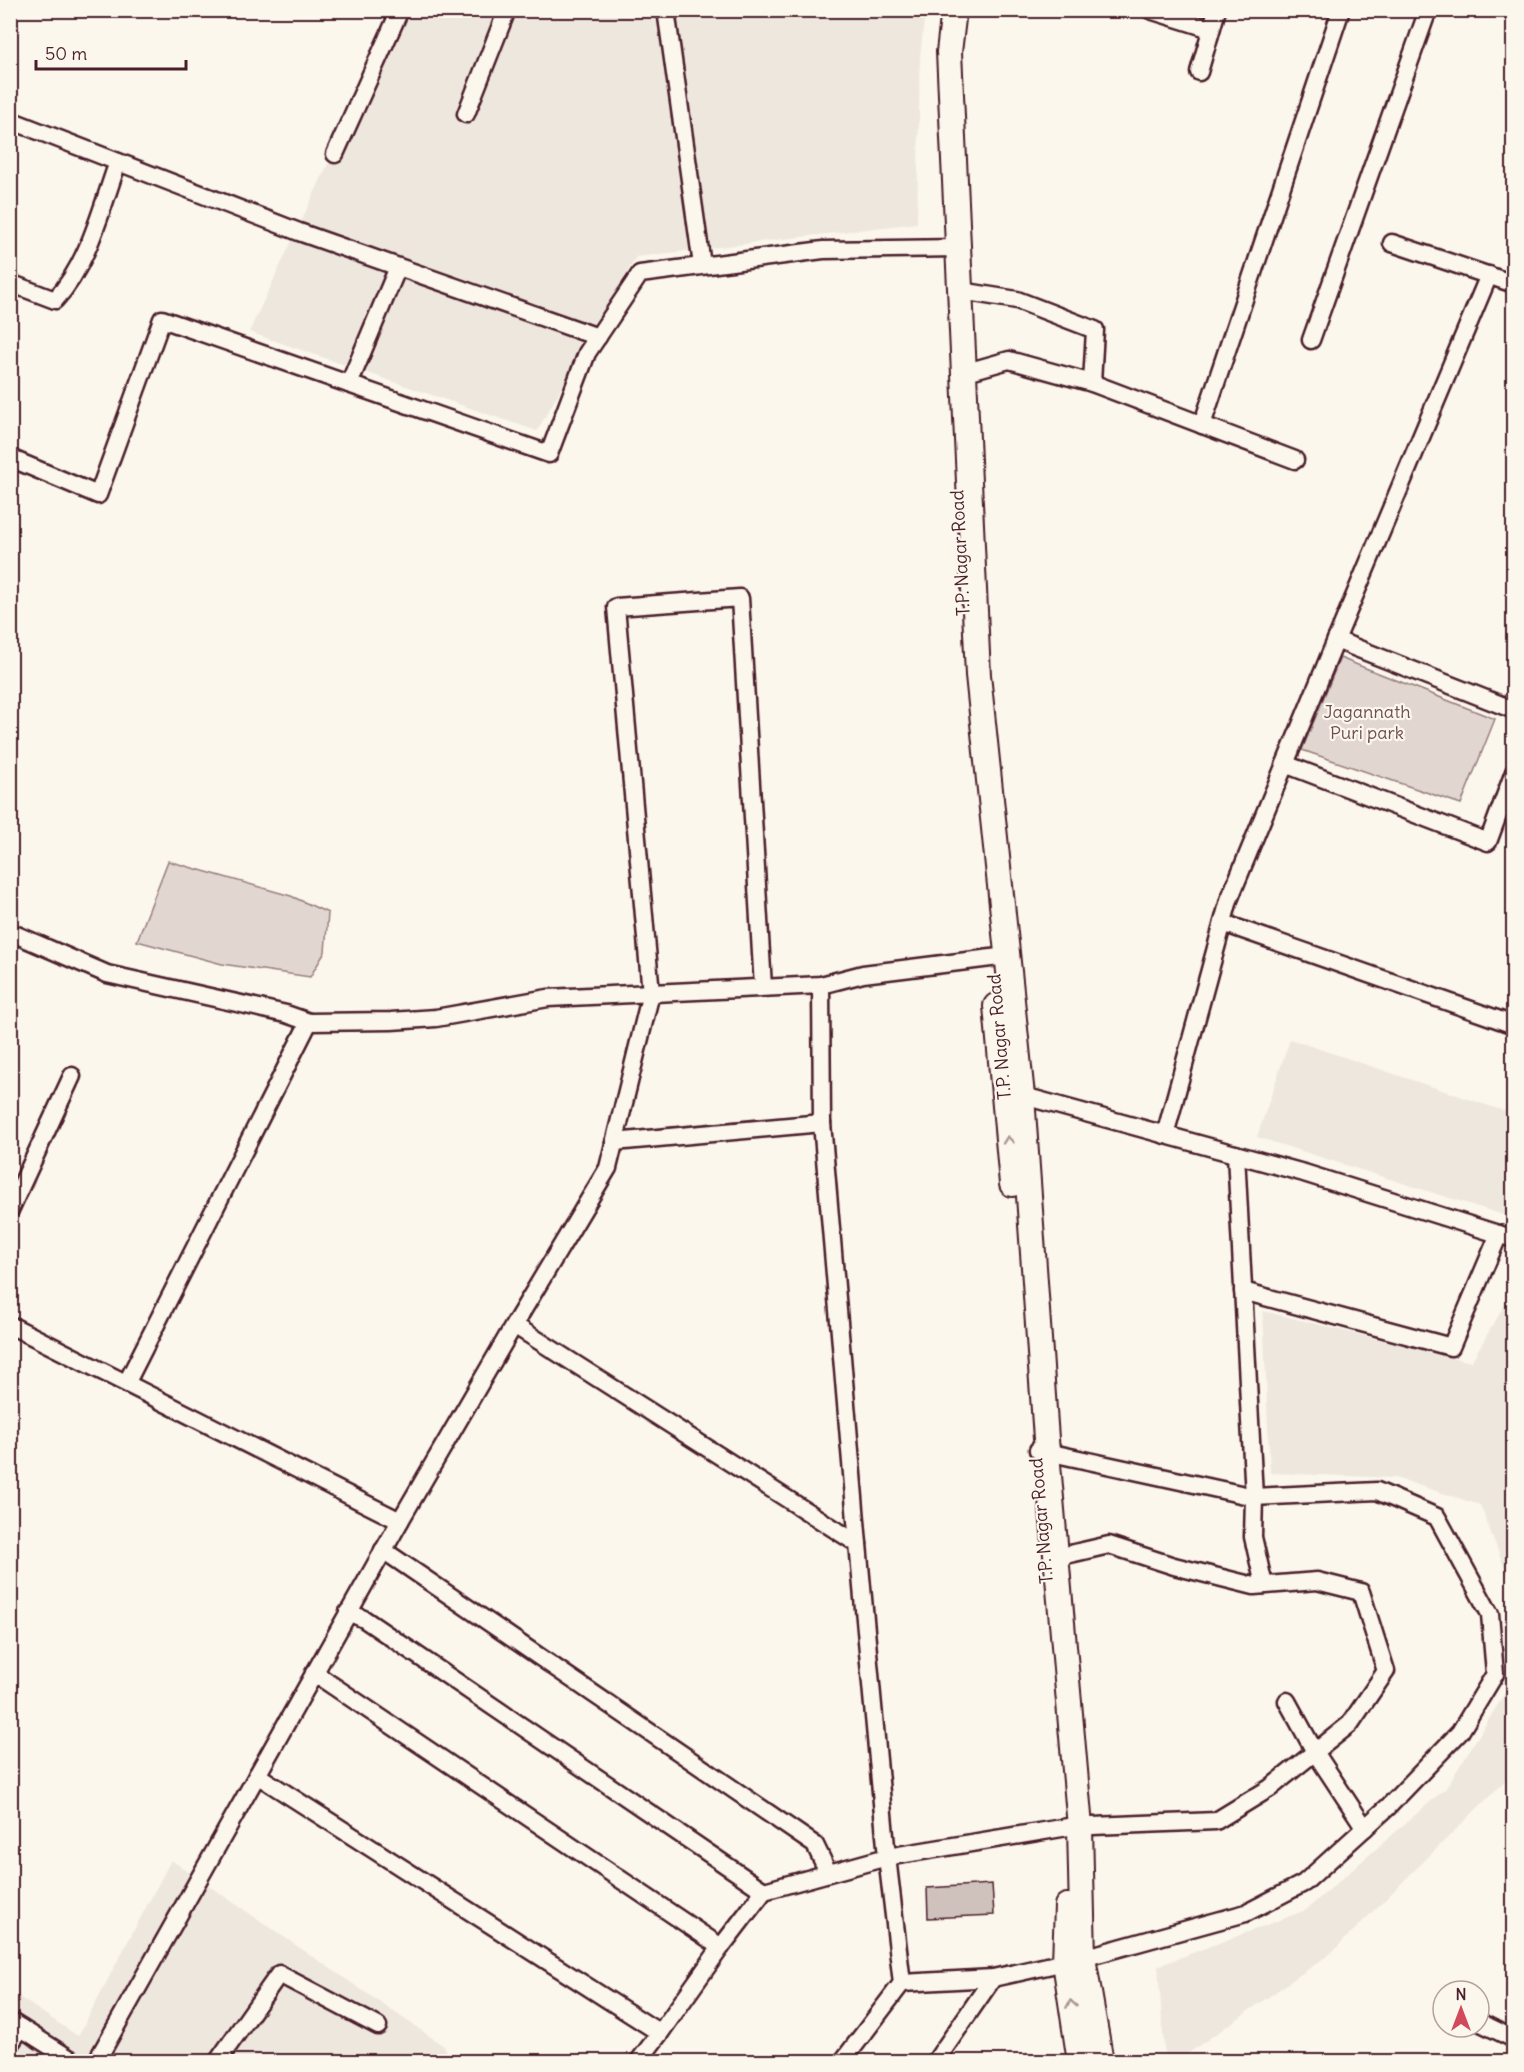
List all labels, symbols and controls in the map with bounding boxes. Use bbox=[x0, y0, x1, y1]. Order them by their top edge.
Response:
scale bar bbox=[36, 33, 186, 71]
text: 50 m bbox=[45, 42, 87, 65]
street label: T.P. Nagar Road bbox=[945, 489, 975, 617]
park label: Jagannath Puri park bbox=[1323, 700, 1411, 744]
street label: T.P. Nagar Road bbox=[982, 973, 1016, 1101]
one-way arrow bbox=[1002, 1135, 1015, 1145]
street label: T.P. Nagar Road bbox=[1024, 1457, 1058, 1585]
north arrow bbox=[1431, 1979, 1491, 2039]
text: N bbox=[1455, 1984, 1467, 2004]
one-way arrow bbox=[1065, 1999, 1078, 2009]

